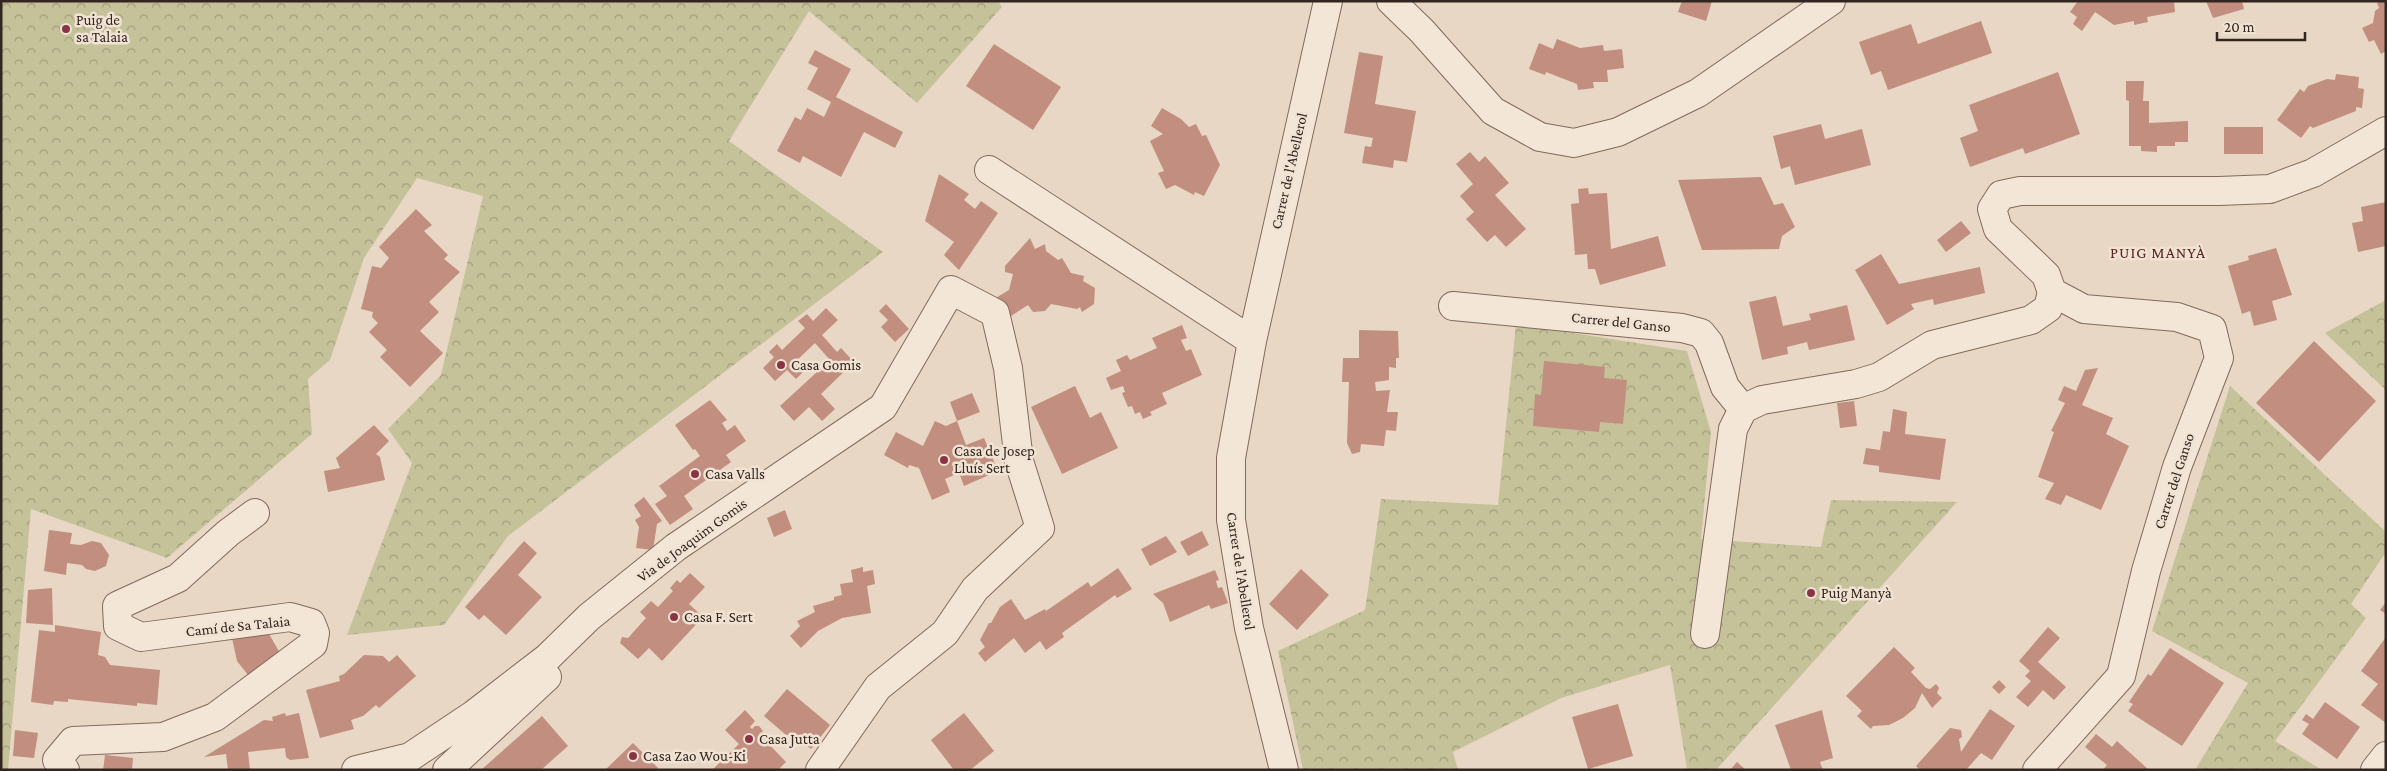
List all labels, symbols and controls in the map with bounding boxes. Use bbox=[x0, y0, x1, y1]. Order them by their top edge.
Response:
scale bar bbox=[2217, 10, 2304, 42]
place label: Puig de sa Talaia bbox=[76, 12, 128, 45]
text: 20 m bbox=[2224, 19, 2255, 35]
marker: Puig de sa Talaia bbox=[60, 23, 72, 35]
street label: Carrer de l'Abellerol bbox=[1268, 111, 1310, 231]
district label: PUIG MANYÀ bbox=[2110, 244, 2206, 261]
street label: Carrer del Ganso bbox=[1571, 309, 1671, 335]
place label: Casa Gomis bbox=[791, 357, 861, 373]
marker: Casa Gomis bbox=[775, 359, 787, 371]
street label: Carrer del Ganso bbox=[2151, 431, 2197, 531]
place label: Casa de Josep Lluís Sert bbox=[954, 443, 1035, 476]
marker: Casa de Josep Lluís Sert bbox=[938, 454, 950, 466]
place label: Casa Valls bbox=[705, 466, 765, 482]
marker: Casa Valls bbox=[689, 468, 701, 480]
street label: Via de Joaquim Gomis bbox=[634, 495, 751, 586]
street label: Carrer de l'Abellerol bbox=[1224, 511, 1258, 631]
place label: Puig Manyà bbox=[1821, 585, 1892, 602]
marker: Puig Manyà bbox=[1805, 587, 1817, 599]
place label: Casa F. Sert bbox=[684, 609, 754, 625]
marker: Casa F. Sert bbox=[668, 611, 680, 623]
street label: Camí de Sa Talaia bbox=[185, 613, 291, 639]
place label: Casa Jutta bbox=[759, 731, 820, 748]
marker: Casa Jutta bbox=[743, 733, 755, 745]
place label: Casa Zao Wou-Ki bbox=[643, 748, 746, 764]
marker: Casa Zao Wou-Ki bbox=[627, 750, 639, 762]

